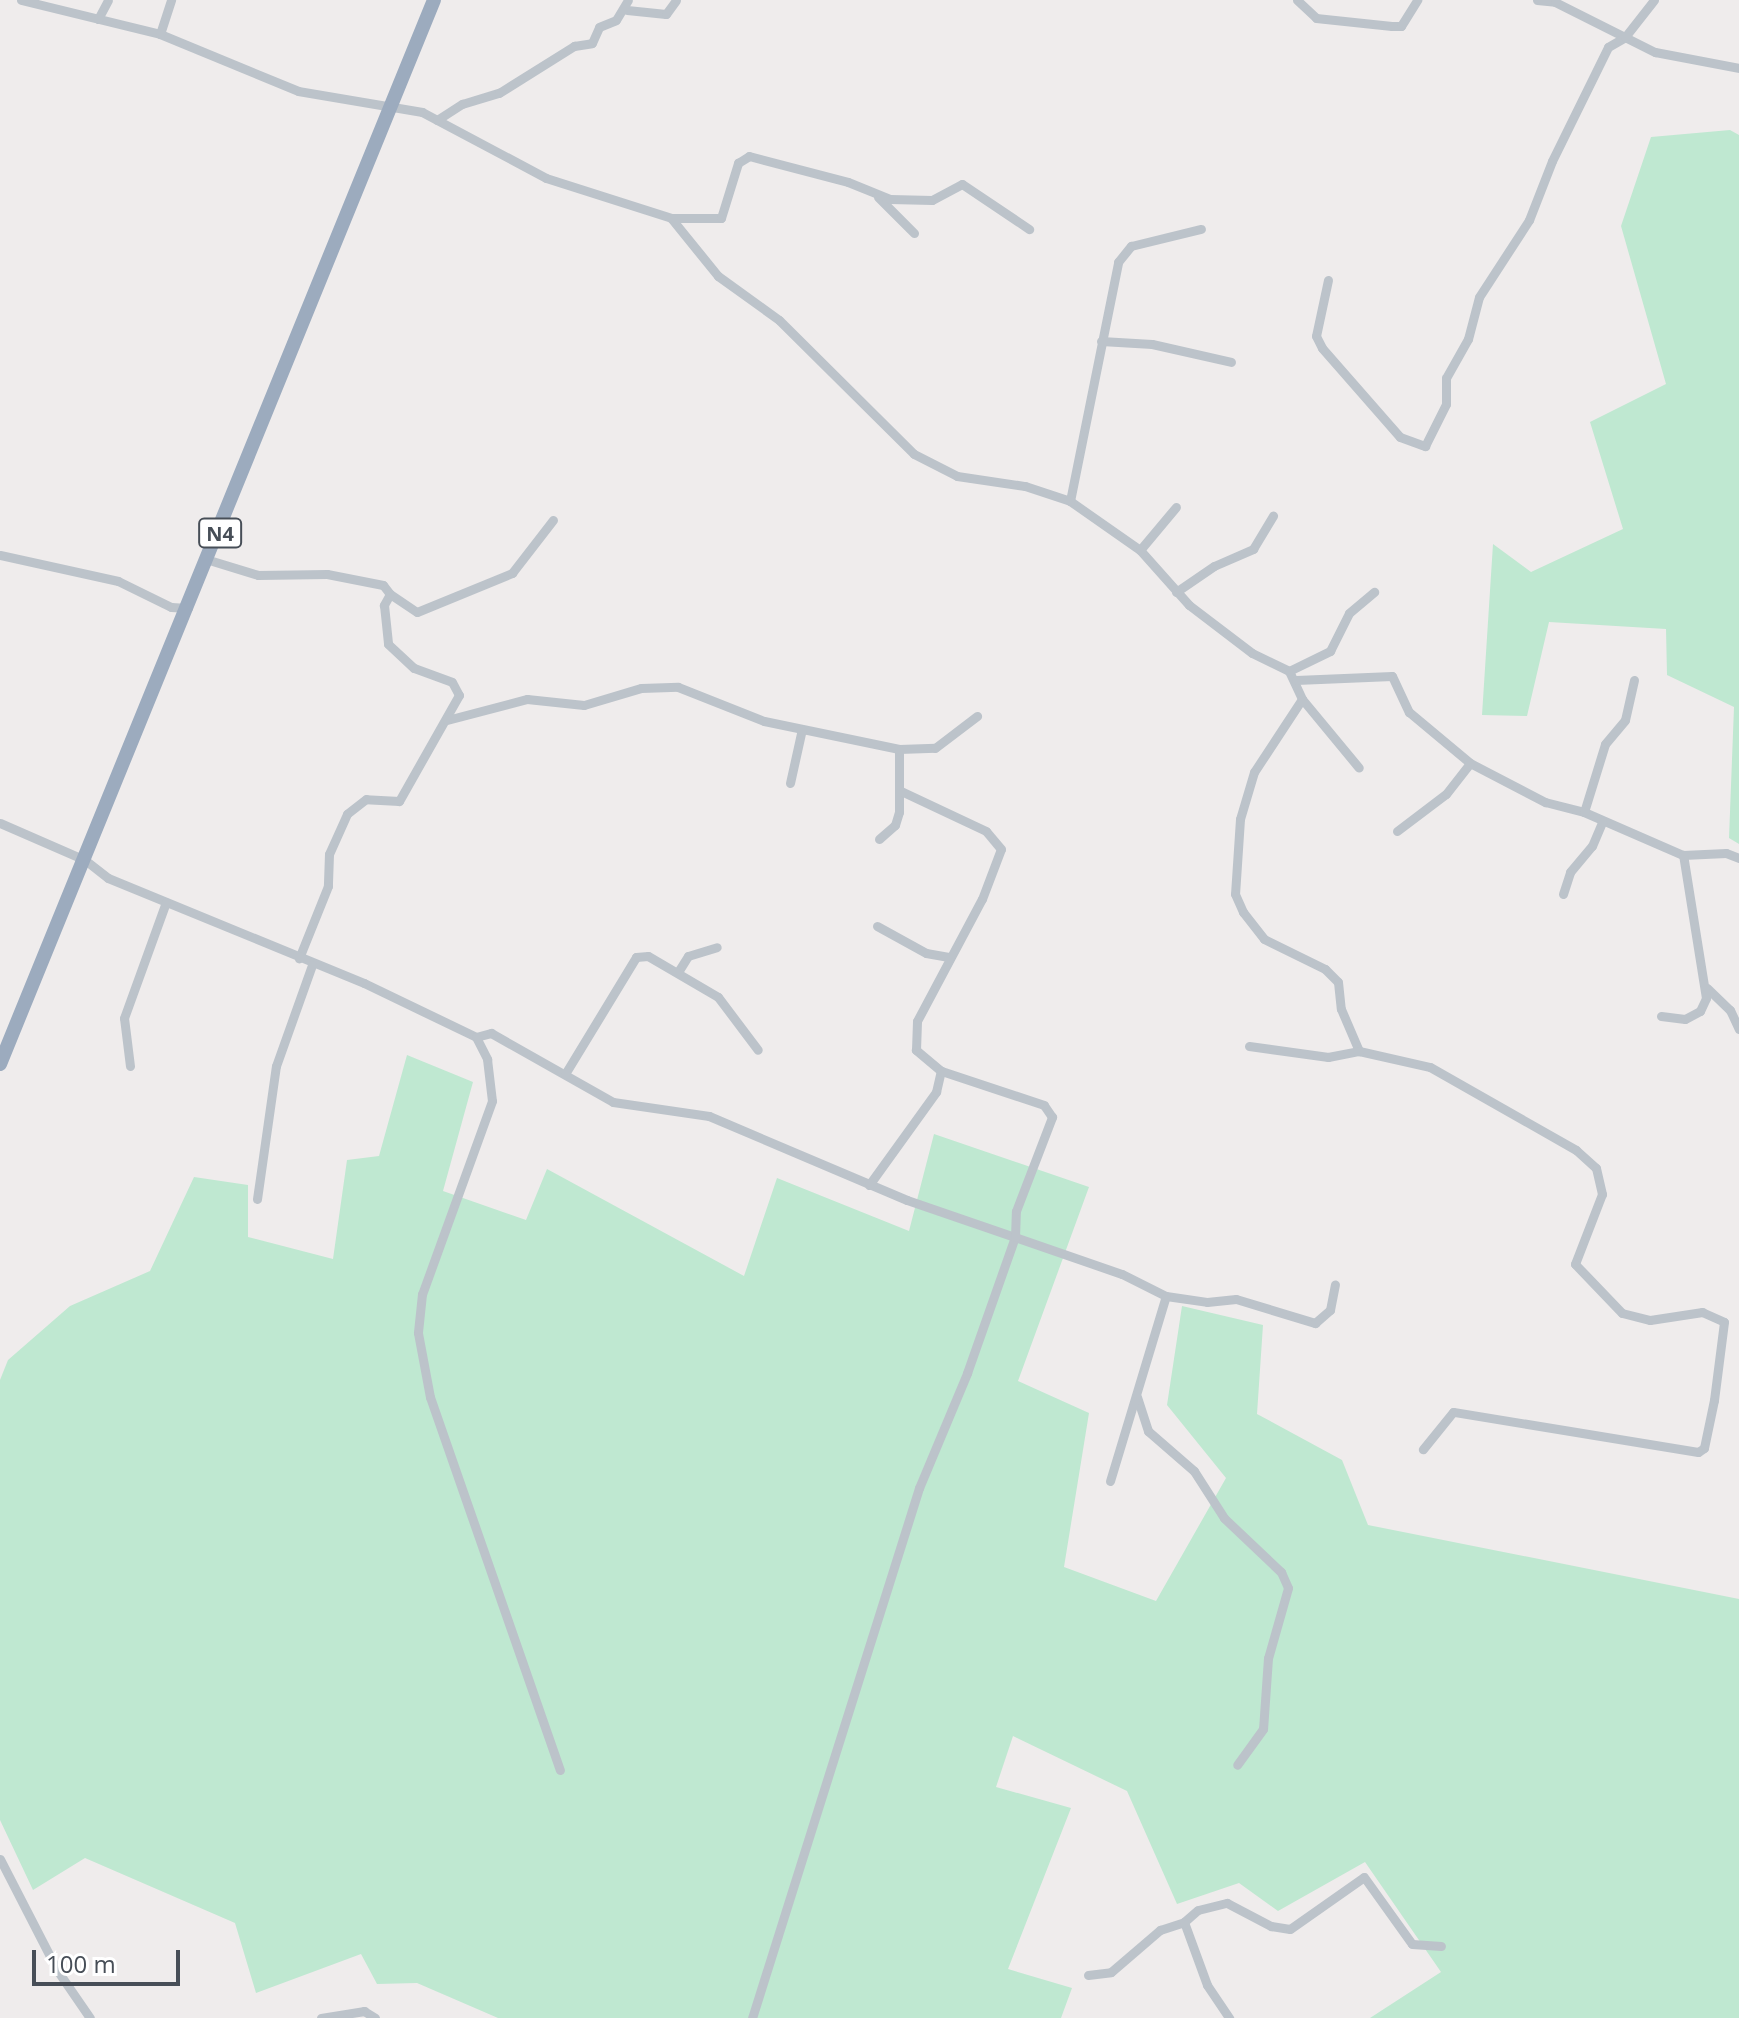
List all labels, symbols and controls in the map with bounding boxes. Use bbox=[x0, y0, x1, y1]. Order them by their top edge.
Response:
road number: N4 bbox=[198, 517, 242, 549]
scale bar bbox=[36, 1934, 184, 1984]
text: 100 m bbox=[46, 1947, 116, 1980]

